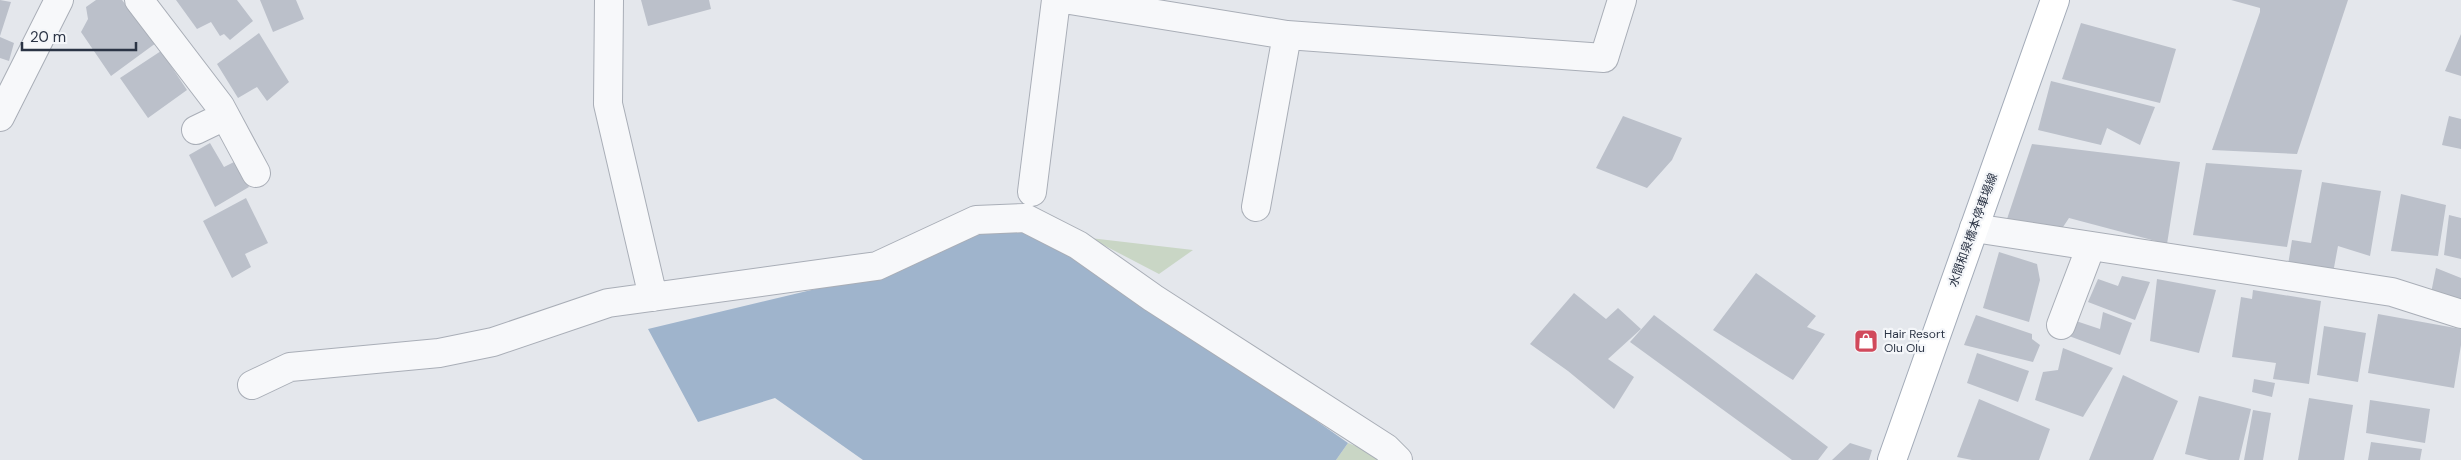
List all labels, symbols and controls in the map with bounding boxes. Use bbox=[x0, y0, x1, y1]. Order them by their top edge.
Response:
scale bar bbox=[22, 20, 136, 52]
text: 20 m bbox=[30, 27, 66, 47]
street label: 水間和泉橋本停車場線 bbox=[1945, 171, 2001, 289]
place label: Hair Resort Olu Olu bbox=[1884, 326, 1945, 356]
shop icon: Hair Resort Olu Olu bbox=[1853, 328, 1879, 354]

